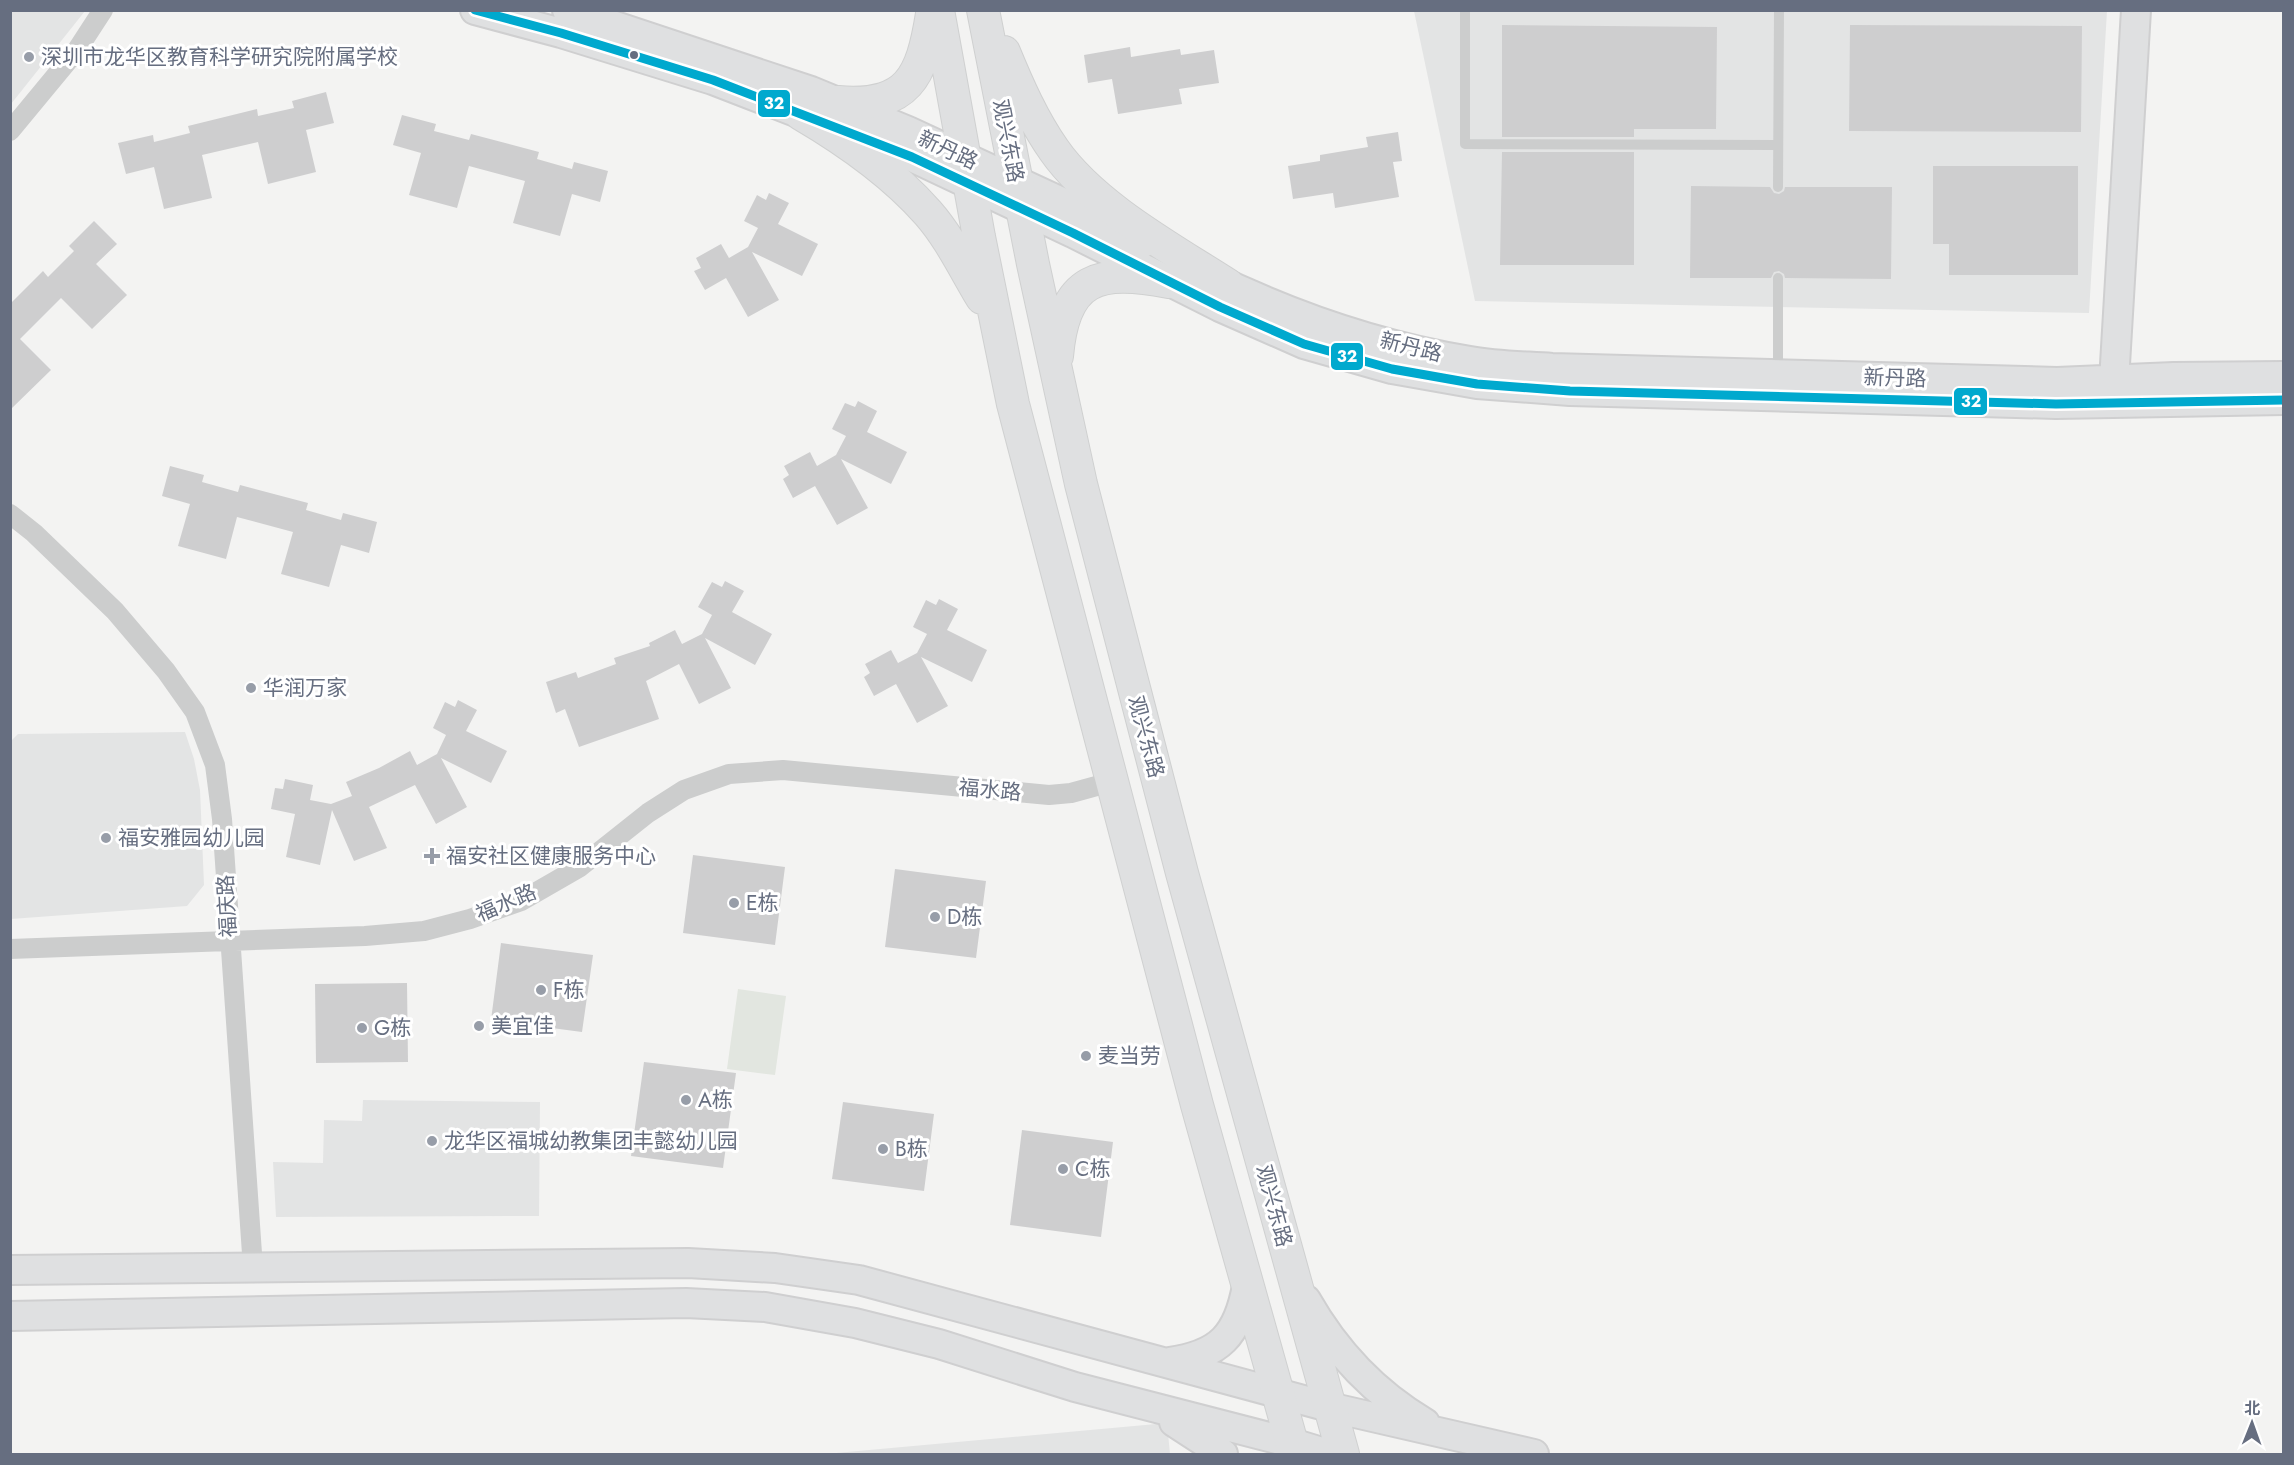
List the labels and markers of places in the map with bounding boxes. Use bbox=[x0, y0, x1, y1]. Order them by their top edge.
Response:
place label: 深圳市龙华区教育科学研究院附属学校 bbox=[41, 42, 398, 72]
unlabelled marker bbox=[628, 49, 640, 61]
marker: 深圳市龙华区教育科学研究院附属学校 bbox=[22, 50, 36, 64]
place label: 华润万家 bbox=[263, 673, 347, 703]
marker: 华润万家 bbox=[244, 681, 258, 695]
place label: 福安雅园幼儿园 bbox=[118, 823, 265, 853]
marker: 福安雅园幼儿园 bbox=[99, 831, 113, 845]
place label: 福安社区健康服务中心 bbox=[446, 841, 656, 871]
marker: 福安社区健康服务中心 bbox=[423, 847, 441, 865]
place label: E栋 bbox=[746, 888, 779, 918]
marker: E栋 bbox=[727, 896, 741, 910]
place label: D栋 bbox=[947, 902, 982, 932]
marker: D栋 bbox=[928, 910, 942, 924]
place label: F栋 bbox=[553, 975, 585, 1005]
marker: F栋 bbox=[534, 983, 548, 997]
place label: 美宜佳 bbox=[491, 1011, 554, 1041]
place label: G栋 bbox=[374, 1013, 411, 1043]
marker: 美宜佳 bbox=[472, 1019, 486, 1033]
marker: G栋 bbox=[355, 1021, 369, 1035]
place label: 麦当劳 bbox=[1098, 1041, 1161, 1071]
marker: 麦当劳 bbox=[1079, 1049, 1093, 1063]
place label: A栋 bbox=[698, 1085, 733, 1115]
marker: A栋 bbox=[679, 1093, 693, 1107]
place label: 龙华区福城幼教集团丰懿幼儿园 bbox=[444, 1126, 738, 1156]
marker: 龙华区福城幼教集团丰懿幼儿园 bbox=[425, 1134, 439, 1148]
place label: B栋 bbox=[895, 1134, 928, 1164]
marker: B栋 bbox=[876, 1142, 890, 1156]
place label: C栋 bbox=[1075, 1154, 1110, 1184]
marker: C栋 bbox=[1056, 1162, 1070, 1176]

